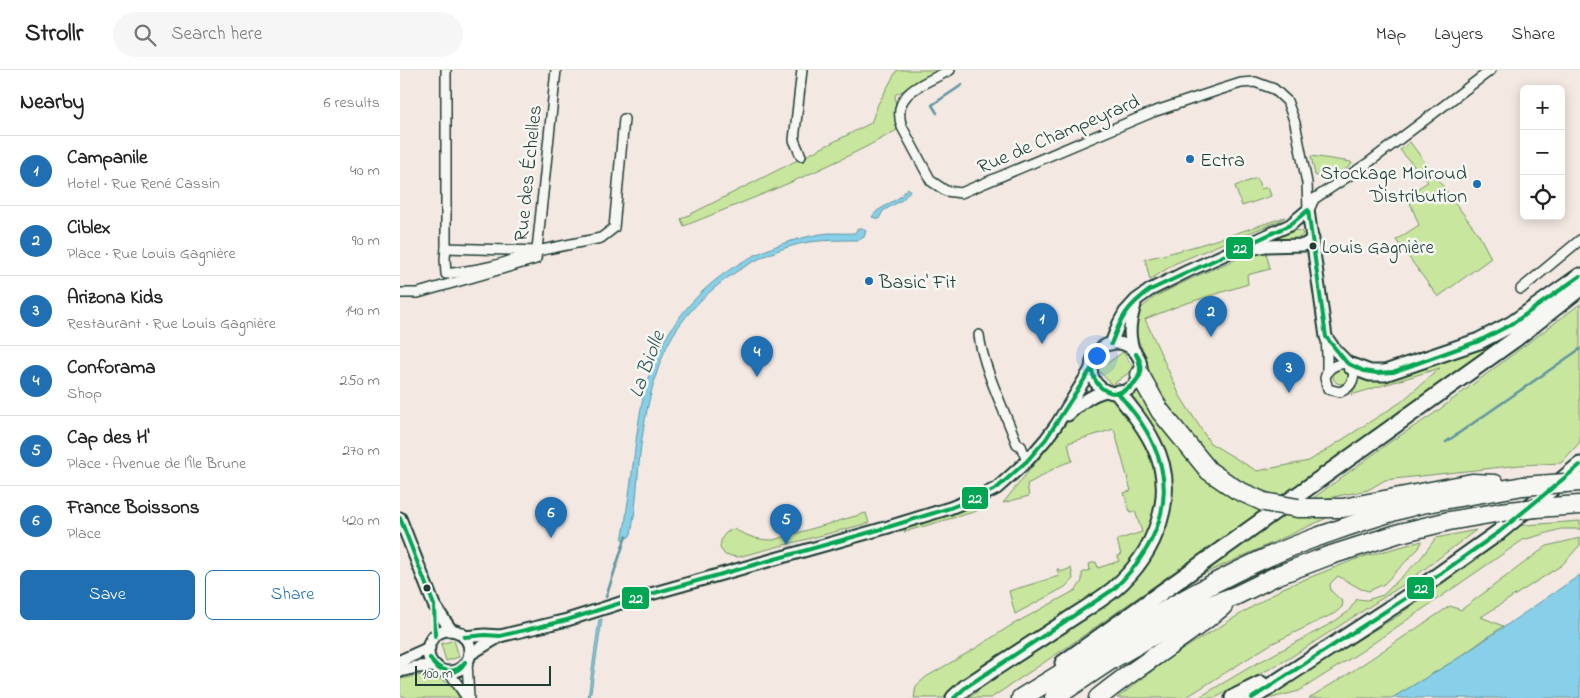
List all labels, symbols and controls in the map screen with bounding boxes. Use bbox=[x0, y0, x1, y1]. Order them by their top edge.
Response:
search box bbox=[113, 12, 463, 57]
text: Strollr bbox=[25, 17, 83, 52]
icon: search bbox=[131, 21, 159, 49]
text: Search here bbox=[171, 21, 262, 48]
text: Map bbox=[1376, 22, 1406, 48]
text: Layers bbox=[1434, 22, 1484, 48]
text: Share bbox=[1512, 22, 1555, 48]
map controls bbox=[1520, 85, 1565, 220]
button: + bbox=[1520, 85, 1565, 130]
text: Nearby bbox=[20, 88, 84, 118]
street label: Rue de Champeyrard bbox=[973, 88, 1145, 183]
text: 6 results bbox=[323, 91, 380, 115]
street label: Rue des Échelles bbox=[508, 104, 551, 243]
button: − bbox=[1520, 130, 1565, 175]
text: Campanile bbox=[67, 145, 148, 172]
place label: Ectra bbox=[1200, 147, 1245, 176]
marker: Ectra bbox=[1184, 153, 1196, 165]
text: 1 bbox=[33, 159, 39, 183]
text: 40 m bbox=[350, 159, 380, 183]
place label: Stockage Moiroud Distribution bbox=[1320, 160, 1467, 212]
text: Hotel · Rue René Cassin bbox=[67, 172, 220, 196]
button: locate bbox=[1520, 175, 1565, 220]
marker: Stockage Moiroud Distribution bbox=[1471, 178, 1483, 190]
text: Ciblex bbox=[67, 215, 111, 242]
text: 2 bbox=[32, 229, 40, 253]
text: 90 m bbox=[352, 229, 380, 253]
place label: Louis Gagnière bbox=[1322, 235, 1434, 264]
line badge: 22 bbox=[1225, 236, 1254, 260]
text: 22 bbox=[1232, 239, 1247, 260]
marker: Louis Gagnière bbox=[1308, 241, 1318, 251]
text: Place · Rue Louis Gagnière bbox=[67, 242, 236, 266]
place label: Basic' Fit bbox=[878, 269, 957, 298]
marker: Basic' Fit bbox=[863, 275, 875, 287]
text: Arizona Kids bbox=[67, 285, 163, 312]
pin: 2 bbox=[1195, 296, 1227, 337]
text: 3 bbox=[33, 299, 39, 323]
text: 140 m bbox=[345, 299, 380, 323]
pin: 1 bbox=[1026, 303, 1058, 344]
text: Restaurant · Rue Louis Gagnière bbox=[67, 312, 276, 336]
water label: La Biolle bbox=[622, 326, 674, 402]
pin: 4 bbox=[741, 336, 773, 377]
your location bbox=[1084, 343, 1110, 369]
pin: 3 bbox=[1273, 352, 1305, 393]
text: Conforama bbox=[67, 355, 155, 382]
text: 4 bbox=[33, 369, 39, 393]
text: 250 m bbox=[340, 369, 380, 393]
text: Shop bbox=[67, 382, 102, 406]
text: Cap des H' bbox=[67, 425, 149, 452]
text: 5 bbox=[31, 439, 41, 463]
text: 270 m bbox=[342, 439, 380, 463]
text: Place · Avenue de l'Île Brune bbox=[67, 452, 246, 476]
line badge: 22 bbox=[961, 486, 989, 510]
text: 22 bbox=[967, 489, 982, 510]
text: France Boissons bbox=[67, 495, 199, 522]
pin: 6 bbox=[535, 497, 567, 538]
pin: 5 bbox=[770, 504, 802, 545]
text: 6 bbox=[32, 509, 40, 533]
text: 420 m bbox=[342, 509, 380, 533]
text: Place bbox=[67, 522, 101, 546]
button: Save bbox=[20, 570, 195, 620]
button: Share bbox=[205, 570, 380, 620]
line badge: 22 bbox=[1406, 576, 1435, 600]
text: 22 bbox=[1413, 579, 1428, 600]
unlabelled marker bbox=[422, 583, 432, 593]
line badge: 22 bbox=[621, 586, 650, 610]
text: 22 bbox=[628, 589, 643, 610]
scale bar bbox=[415, 663, 551, 686]
text: 100 m bbox=[422, 664, 453, 685]

